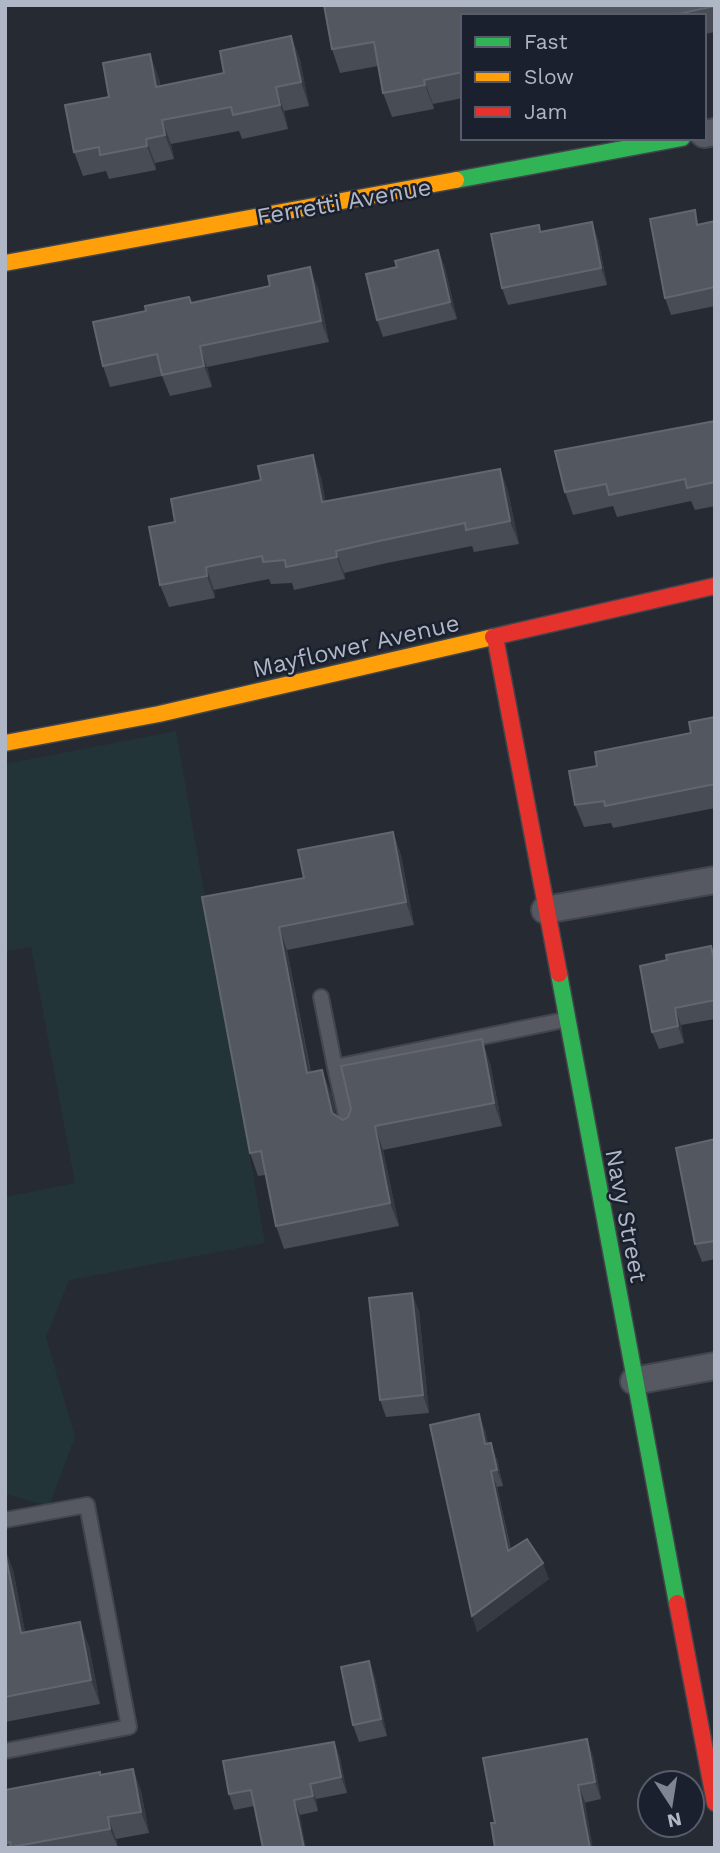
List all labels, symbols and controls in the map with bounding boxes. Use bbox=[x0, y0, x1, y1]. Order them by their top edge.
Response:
legend bbox=[461, 14, 706, 140]
text: Fast bbox=[524, 29, 568, 54]
text: Slow bbox=[524, 64, 574, 89]
text: Jam bbox=[524, 99, 567, 124]
street label: Ferretti Avenue bbox=[254, 173, 434, 231]
street label: Mayflower Avenue bbox=[250, 609, 462, 683]
street label: Navy Street bbox=[599, 1147, 653, 1285]
north arrow bbox=[636, 1769, 706, 1839]
text: N bbox=[665, 1807, 684, 1833]

